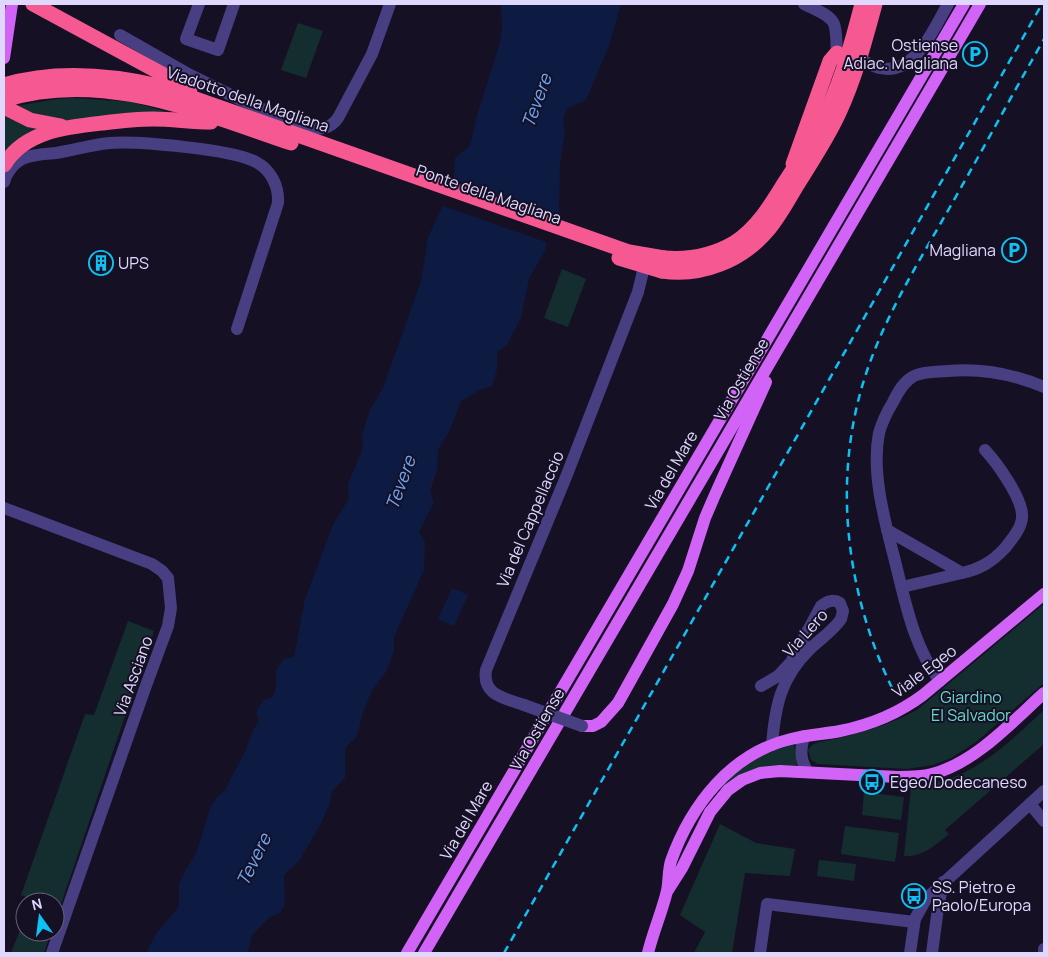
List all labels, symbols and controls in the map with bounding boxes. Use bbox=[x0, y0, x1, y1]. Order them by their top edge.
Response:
place label: Ostiense Adiac. Magliana bbox=[843, 34, 958, 74]
parking icon: Ostiense Adiac. Magliana bbox=[962, 41, 988, 67]
street label: Viadotto della Magliana bbox=[164, 61, 332, 137]
water label: Tevere bbox=[515, 69, 557, 131]
street label: Ponte della Magliana bbox=[413, 159, 565, 229]
parking icon: Magliana bbox=[1001, 237, 1027, 263]
place label: Magliana bbox=[929, 239, 996, 261]
building icon: UPS bbox=[88, 250, 114, 276]
place label: UPS bbox=[118, 252, 149, 274]
street label: Via Ostiense bbox=[709, 334, 773, 424]
street label: Via del Mare bbox=[639, 426, 703, 514]
street label: Via del Cappellaccio bbox=[491, 447, 569, 591]
water label: Tevere bbox=[379, 451, 421, 513]
street label: Via Lero bbox=[777, 604, 833, 662]
street label: Via Asciano bbox=[108, 633, 158, 719]
street label: Viale Egeo bbox=[887, 639, 961, 703]
street label: Via Ostiense bbox=[505, 684, 569, 774]
park label: Giardino El Salvador bbox=[931, 686, 1011, 726]
bus stop icon: Egeo/Dodecaneso bbox=[859, 769, 885, 795]
place label: Egeo/Dodecaneso bbox=[890, 771, 1027, 793]
street label: Via del Mare bbox=[434, 776, 498, 864]
water label: Tevere bbox=[230, 828, 277, 890]
place label: SS. Pietro e Paolo/Europa bbox=[932, 876, 1031, 916]
bus stop icon: SS. Pietro e Paolo/Europa bbox=[901, 883, 927, 909]
north arrow bbox=[15, 892, 65, 942]
text: N bbox=[30, 893, 44, 914]

